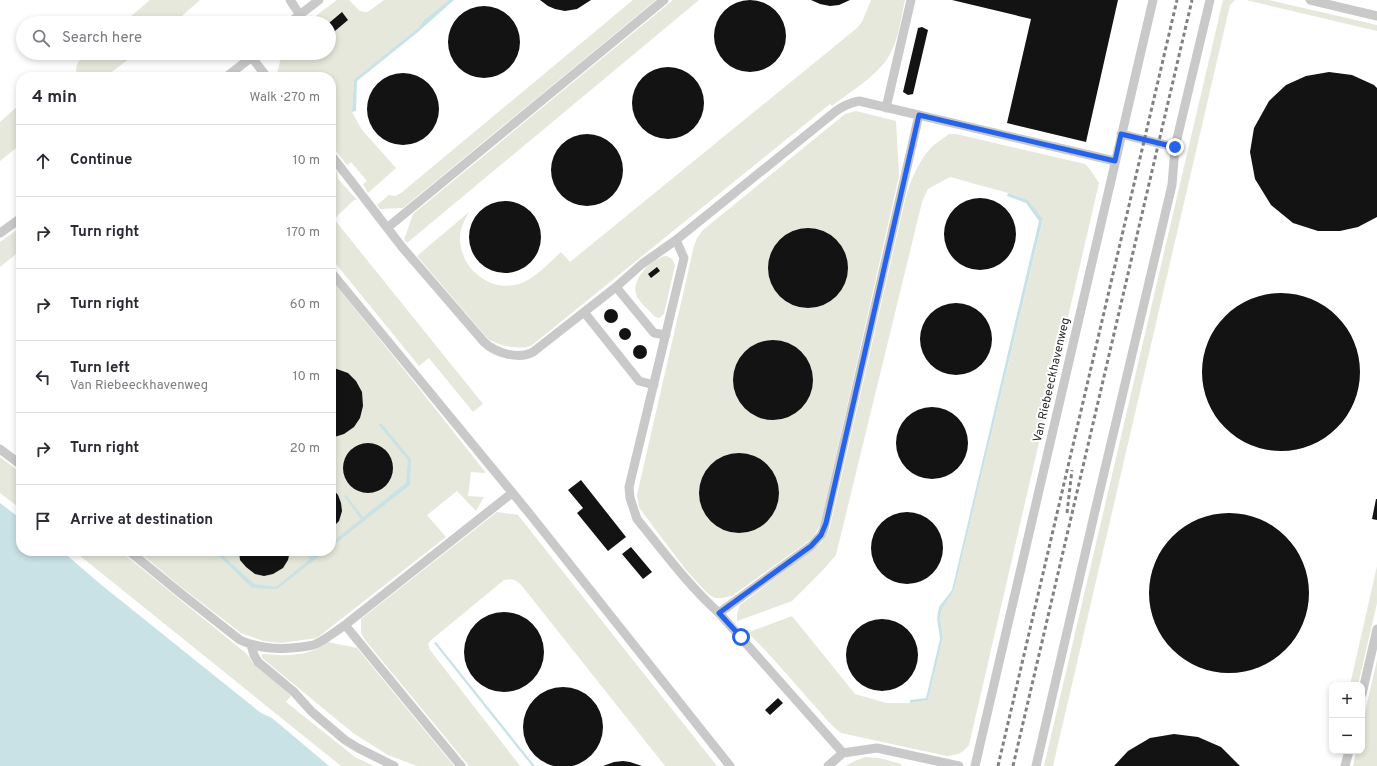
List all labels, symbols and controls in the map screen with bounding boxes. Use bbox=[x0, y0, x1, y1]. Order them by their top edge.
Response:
search box bbox=[16, 16, 336, 60]
icon: search bbox=[30, 27, 52, 49]
text: Search here bbox=[62, 29, 142, 48]
text: 4 min bbox=[32, 87, 77, 109]
text: Walk · 270 m bbox=[250, 90, 320, 106]
route end bbox=[1166, 138, 1184, 156]
icon: ahead bbox=[32, 150, 54, 172]
text: Continue bbox=[70, 151, 132, 170]
text: 10 m bbox=[293, 153, 320, 169]
icon: right bbox=[32, 222, 54, 244]
text: Turn right bbox=[70, 223, 139, 242]
text: 170 m bbox=[286, 225, 320, 241]
icon: right bbox=[32, 294, 54, 316]
text: Turn right bbox=[70, 295, 139, 314]
text: 60 m bbox=[290, 297, 320, 313]
street label: Van Riebeeckhavenweg bbox=[1030, 316, 1074, 444]
text: Turn left bbox=[70, 359, 130, 378]
icon: left bbox=[32, 366, 54, 388]
text: 10 m bbox=[293, 369, 320, 385]
text: Van Riebeeckhavenweg bbox=[70, 378, 208, 394]
icon: right bbox=[32, 438, 54, 460]
text: Turn right bbox=[70, 439, 139, 458]
text: 20 m bbox=[290, 441, 320, 457]
icon: arrive bbox=[32, 510, 54, 532]
text: Arrive at destination bbox=[70, 511, 213, 530]
route start bbox=[732, 628, 750, 646]
map controls bbox=[1329, 682, 1365, 754]
button: + bbox=[1329, 682, 1365, 718]
button: − bbox=[1329, 718, 1365, 754]

